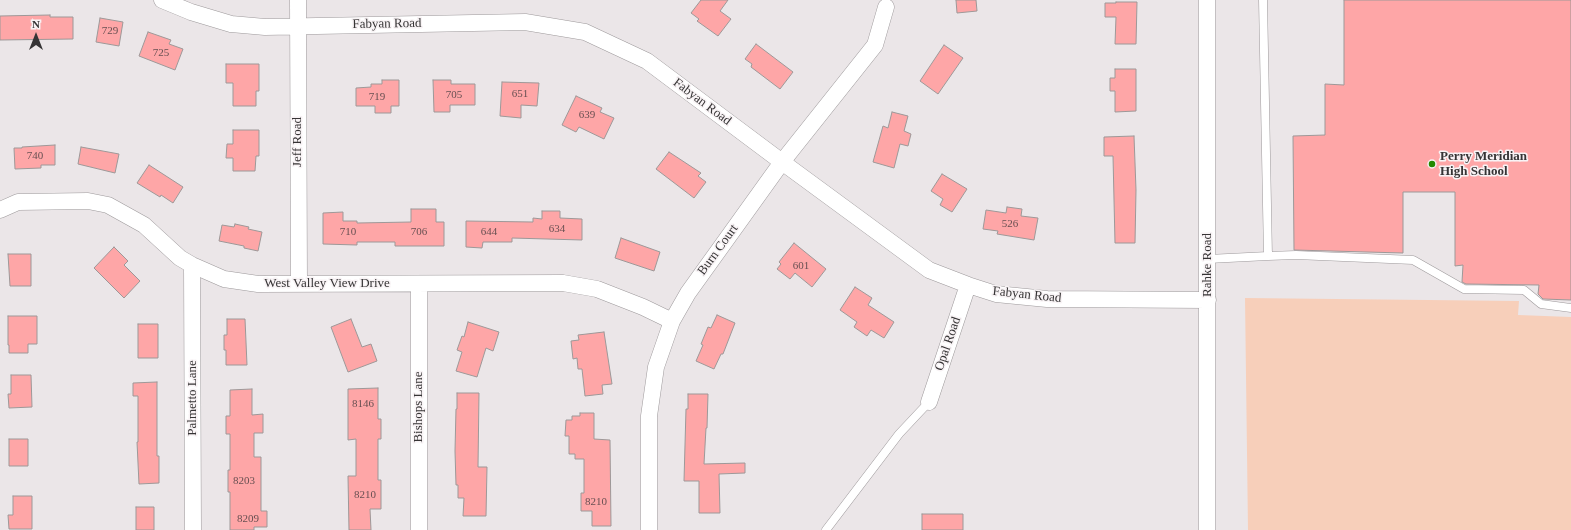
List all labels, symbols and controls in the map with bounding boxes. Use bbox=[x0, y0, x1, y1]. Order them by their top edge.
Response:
north arrow bbox=[16, 16, 56, 56]
street label: Fabyan Road bbox=[352, 16, 422, 32]
text: N bbox=[32, 18, 40, 30]
house number: 729 bbox=[102, 24, 118, 38]
house number: 725 bbox=[153, 46, 169, 60]
street label: Fabyan Road bbox=[670, 75, 734, 129]
house number: 651 bbox=[512, 87, 528, 101]
house number: 705 bbox=[446, 88, 462, 102]
house number: 719 bbox=[369, 90, 385, 104]
house number: 639 bbox=[579, 108, 595, 122]
street label: Jeff Road bbox=[290, 117, 306, 167]
house number: 740 bbox=[27, 149, 43, 163]
place label: Perry Meridian High School bbox=[1440, 149, 1527, 180]
marker: Perry Meridian High School bbox=[1427, 159, 1437, 169]
house number: 526 bbox=[1002, 217, 1018, 231]
house number: 634 bbox=[549, 222, 565, 236]
street label: Burn Court bbox=[694, 222, 742, 278]
house number: 710 bbox=[340, 225, 356, 239]
house number: 706 bbox=[411, 225, 427, 239]
house number: 644 bbox=[481, 225, 497, 239]
street label: Rahke Road bbox=[1200, 233, 1216, 297]
house number: 601 bbox=[793, 259, 809, 273]
street label: West Valley View Drive bbox=[264, 276, 390, 292]
street label: Fabyan Road bbox=[992, 284, 1062, 306]
street label: Opal Road bbox=[932, 315, 964, 373]
street label: Palmetto Lane bbox=[185, 360, 201, 436]
street label: Bishops Lane bbox=[411, 371, 427, 443]
house number: 8146 bbox=[352, 397, 374, 411]
house number: 8203 bbox=[233, 474, 255, 488]
house number: 8210 bbox=[354, 488, 376, 502]
house number: 8210 bbox=[585, 495, 607, 509]
house number: 8209 bbox=[237, 512, 259, 526]

